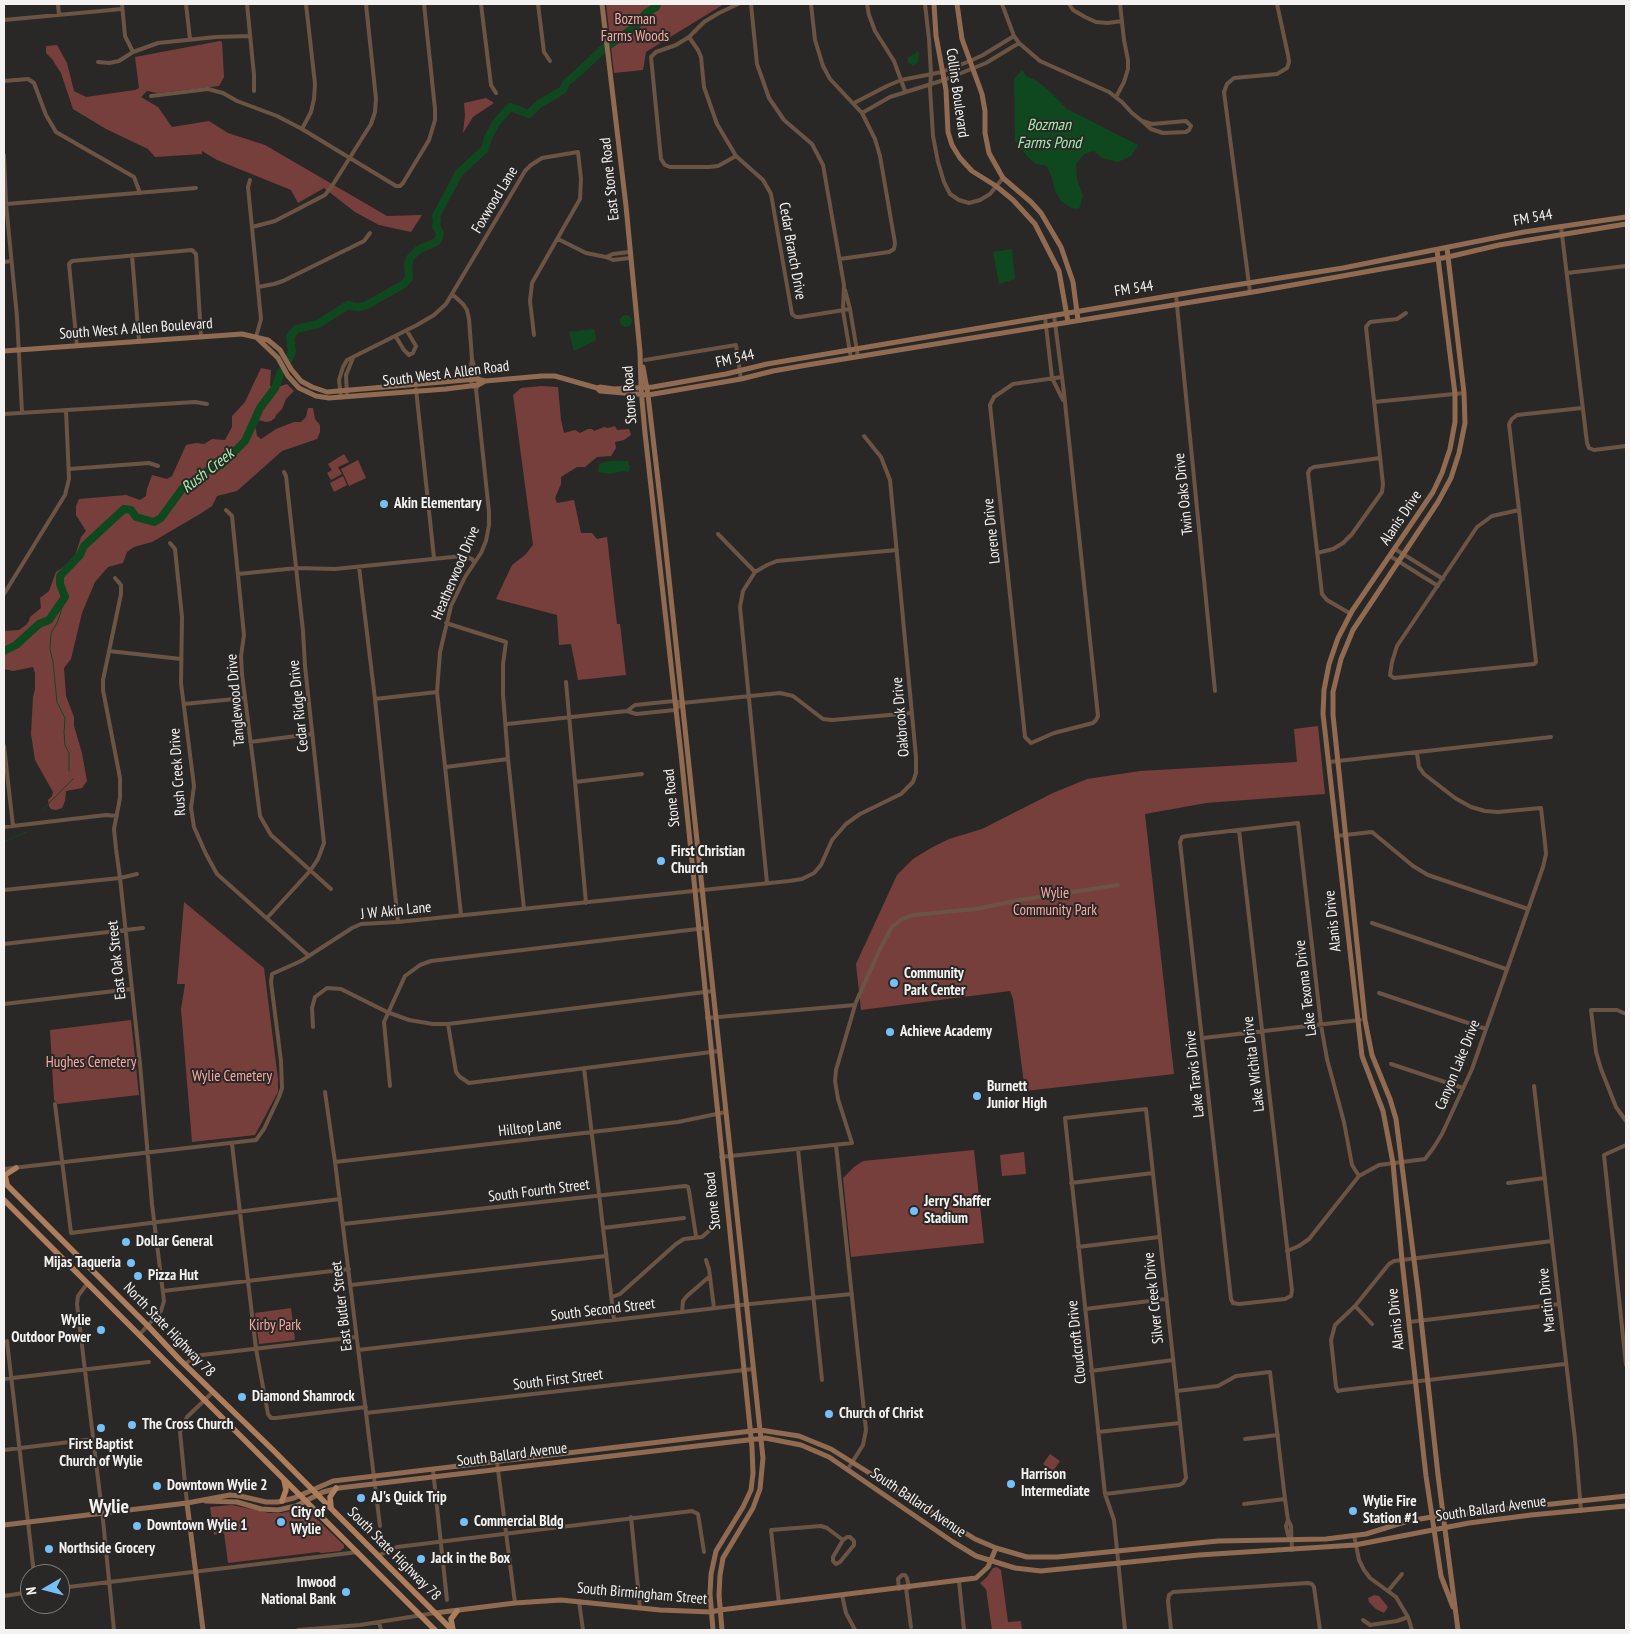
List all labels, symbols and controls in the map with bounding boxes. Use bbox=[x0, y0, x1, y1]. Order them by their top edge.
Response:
park label: Bozman Farms Woods bbox=[601, 11, 669, 46]
street label: Collins Boulevard bbox=[942, 47, 972, 139]
water label: Bozman Farms Pond bbox=[1017, 115, 1081, 153]
street label: East Stone Road bbox=[597, 137, 623, 221]
street label: Foxwood Lane bbox=[468, 163, 522, 237]
street label: Cedar Branch Drive bbox=[775, 201, 809, 301]
street label: FM 544 bbox=[1512, 206, 1554, 230]
street label: FM 544 bbox=[1113, 277, 1155, 301]
street label: South West A Allen Boulevard bbox=[59, 315, 213, 343]
street label: FM 544 bbox=[714, 346, 756, 372]
street label: South West A Allen Road bbox=[382, 357, 510, 391]
street label: Stone Road bbox=[619, 365, 641, 425]
water label: Rush Creek bbox=[178, 445, 238, 497]
street label: Twin Oaks Drive bbox=[1171, 452, 1197, 536]
street label: Alanis Drive bbox=[1376, 487, 1426, 549]
place label: Akin Elementary bbox=[394, 495, 481, 513]
street label: Lorene Drive bbox=[980, 497, 1004, 565]
marker: Akin Elementary bbox=[378, 498, 390, 510]
street label: Heatherwood Drive bbox=[428, 524, 484, 622]
street label: Tanglewood Drive bbox=[223, 653, 249, 747]
street label: Cedar Ridge Drive bbox=[285, 659, 313, 753]
street label: Oakbrook Drive bbox=[889, 676, 913, 758]
street label: Rush Creek Drive bbox=[166, 728, 190, 816]
street label: Stone Road bbox=[660, 768, 684, 828]
place label: First Christian Church bbox=[671, 843, 745, 878]
marker: First Christian Church bbox=[655, 855, 667, 867]
park label: Wylie Community Park bbox=[1013, 885, 1097, 920]
street label: Alanis Drive bbox=[1321, 889, 1345, 953]
street label: J W Akin Lane bbox=[360, 898, 432, 924]
street label: East Oak Street bbox=[104, 920, 130, 1000]
street label: Lake Texoma Drive bbox=[1291, 939, 1321, 1037]
place label: Community Park Center bbox=[904, 965, 965, 1000]
marker: Community Park Center bbox=[888, 977, 900, 989]
street label: Lake Wichita Drive bbox=[1239, 1015, 1269, 1113]
street label: Canyon Lake Drive bbox=[1432, 1017, 1484, 1113]
place label: Achieve Academy bbox=[900, 1023, 992, 1041]
marker: Achieve Academy bbox=[884, 1026, 896, 1038]
street label: Lake Travis Drive bbox=[1181, 1030, 1209, 1118]
park label: Hughes Cemetery bbox=[46, 1054, 136, 1072]
park label: Wylie Cemetery bbox=[192, 1068, 272, 1086]
place label: Burnett Junior High bbox=[987, 1078, 1047, 1113]
marker: Burnett Junior High bbox=[971, 1090, 983, 1102]
street label: Hilltop Lane bbox=[498, 1115, 562, 1141]
street label: Stone Road bbox=[701, 1171, 725, 1231]
street label: South Fourth Street bbox=[487, 1176, 591, 1206]
place label: Jerry Shaffer Stadium bbox=[924, 1193, 991, 1228]
marker: Jerry Shaffer Stadium bbox=[908, 1205, 920, 1217]
place label: Dollar General bbox=[136, 1233, 213, 1251]
marker: Dollar General bbox=[120, 1236, 132, 1248]
street label: Silver Creek Drive bbox=[1140, 1251, 1168, 1345]
place label: Mijas Taqueria bbox=[44, 1254, 121, 1272]
marker: Mijas Taqueria bbox=[125, 1257, 137, 1269]
street label: East Butler Street bbox=[328, 1260, 356, 1352]
place label: Pizza Hut bbox=[148, 1267, 198, 1285]
street label: Martin Drive bbox=[1535, 1267, 1559, 1333]
marker: Pizza Hut bbox=[132, 1270, 144, 1282]
street label: North State Highway 78 bbox=[119, 1279, 219, 1381]
street label: Alanis Drive bbox=[1384, 1287, 1408, 1351]
street label: South Second Street bbox=[550, 1295, 656, 1325]
street label: Cloudcroft Drive bbox=[1064, 1299, 1090, 1385]
place label: Wylie Outdoor Power bbox=[11, 1312, 91, 1347]
park label: Kirby Park bbox=[249, 1317, 301, 1335]
marker: Wylie Outdoor Power bbox=[95, 1324, 107, 1336]
street label: South First Street bbox=[512, 1366, 604, 1394]
place label: Diamond Shamrock bbox=[252, 1388, 355, 1406]
marker: Diamond Shamrock bbox=[236, 1391, 248, 1403]
place label: Church of Christ bbox=[839, 1405, 923, 1423]
marker: Church of Christ bbox=[823, 1408, 835, 1420]
place label: The Cross Church bbox=[142, 1416, 233, 1434]
marker: The Cross Church bbox=[126, 1419, 138, 1431]
marker: First Baptist Church of Wylie bbox=[95, 1422, 107, 1434]
place label: First Baptist Church of Wylie bbox=[59, 1436, 143, 1471]
street label: South Ballard Avenue bbox=[456, 1439, 568, 1471]
street label: South Ballard Avenue bbox=[867, 1464, 969, 1542]
place label: Harrison Intermediate bbox=[1021, 1466, 1090, 1501]
place label: Downtown Wylie 2 bbox=[167, 1477, 267, 1495]
marker: Harrison Intermediate bbox=[1005, 1478, 1017, 1490]
marker: Downtown Wylie 2 bbox=[151, 1480, 163, 1492]
place label: AJ's Quick Trip bbox=[371, 1489, 447, 1507]
marker: AJ's Quick Trip bbox=[355, 1492, 367, 1504]
street label: South Ballard Avenue bbox=[1435, 1492, 1547, 1526]
place label: Wylie Fire Station #1 bbox=[1363, 1493, 1419, 1528]
district label: Wylie bbox=[89, 1495, 129, 1519]
place label: City of Wylie bbox=[291, 1504, 325, 1539]
street label: South State Highway 78 bbox=[344, 1504, 444, 1604]
marker: Wylie Fire Station #1 bbox=[1347, 1505, 1359, 1517]
place label: Commercial Bldg bbox=[474, 1513, 564, 1531]
marker: City of Wylie bbox=[275, 1516, 287, 1528]
marker: Commercial Bldg bbox=[458, 1516, 470, 1528]
place label: Downtown Wylie 1 bbox=[147, 1517, 247, 1535]
marker: Downtown Wylie 1 bbox=[131, 1520, 143, 1532]
place label: Northside Grocery bbox=[59, 1540, 155, 1558]
marker: Northside Grocery bbox=[43, 1543, 55, 1555]
place label: Jack in the Box bbox=[431, 1550, 510, 1568]
marker: Jack in the Box bbox=[415, 1553, 427, 1565]
north arrow bbox=[20, 1564, 70, 1614]
place label: Inwood National Bank bbox=[261, 1574, 336, 1609]
street label: South Birmingham Street bbox=[576, 1579, 708, 1609]
text: N bbox=[22, 1586, 41, 1596]
marker: Inwood National Bank bbox=[340, 1586, 352, 1598]

